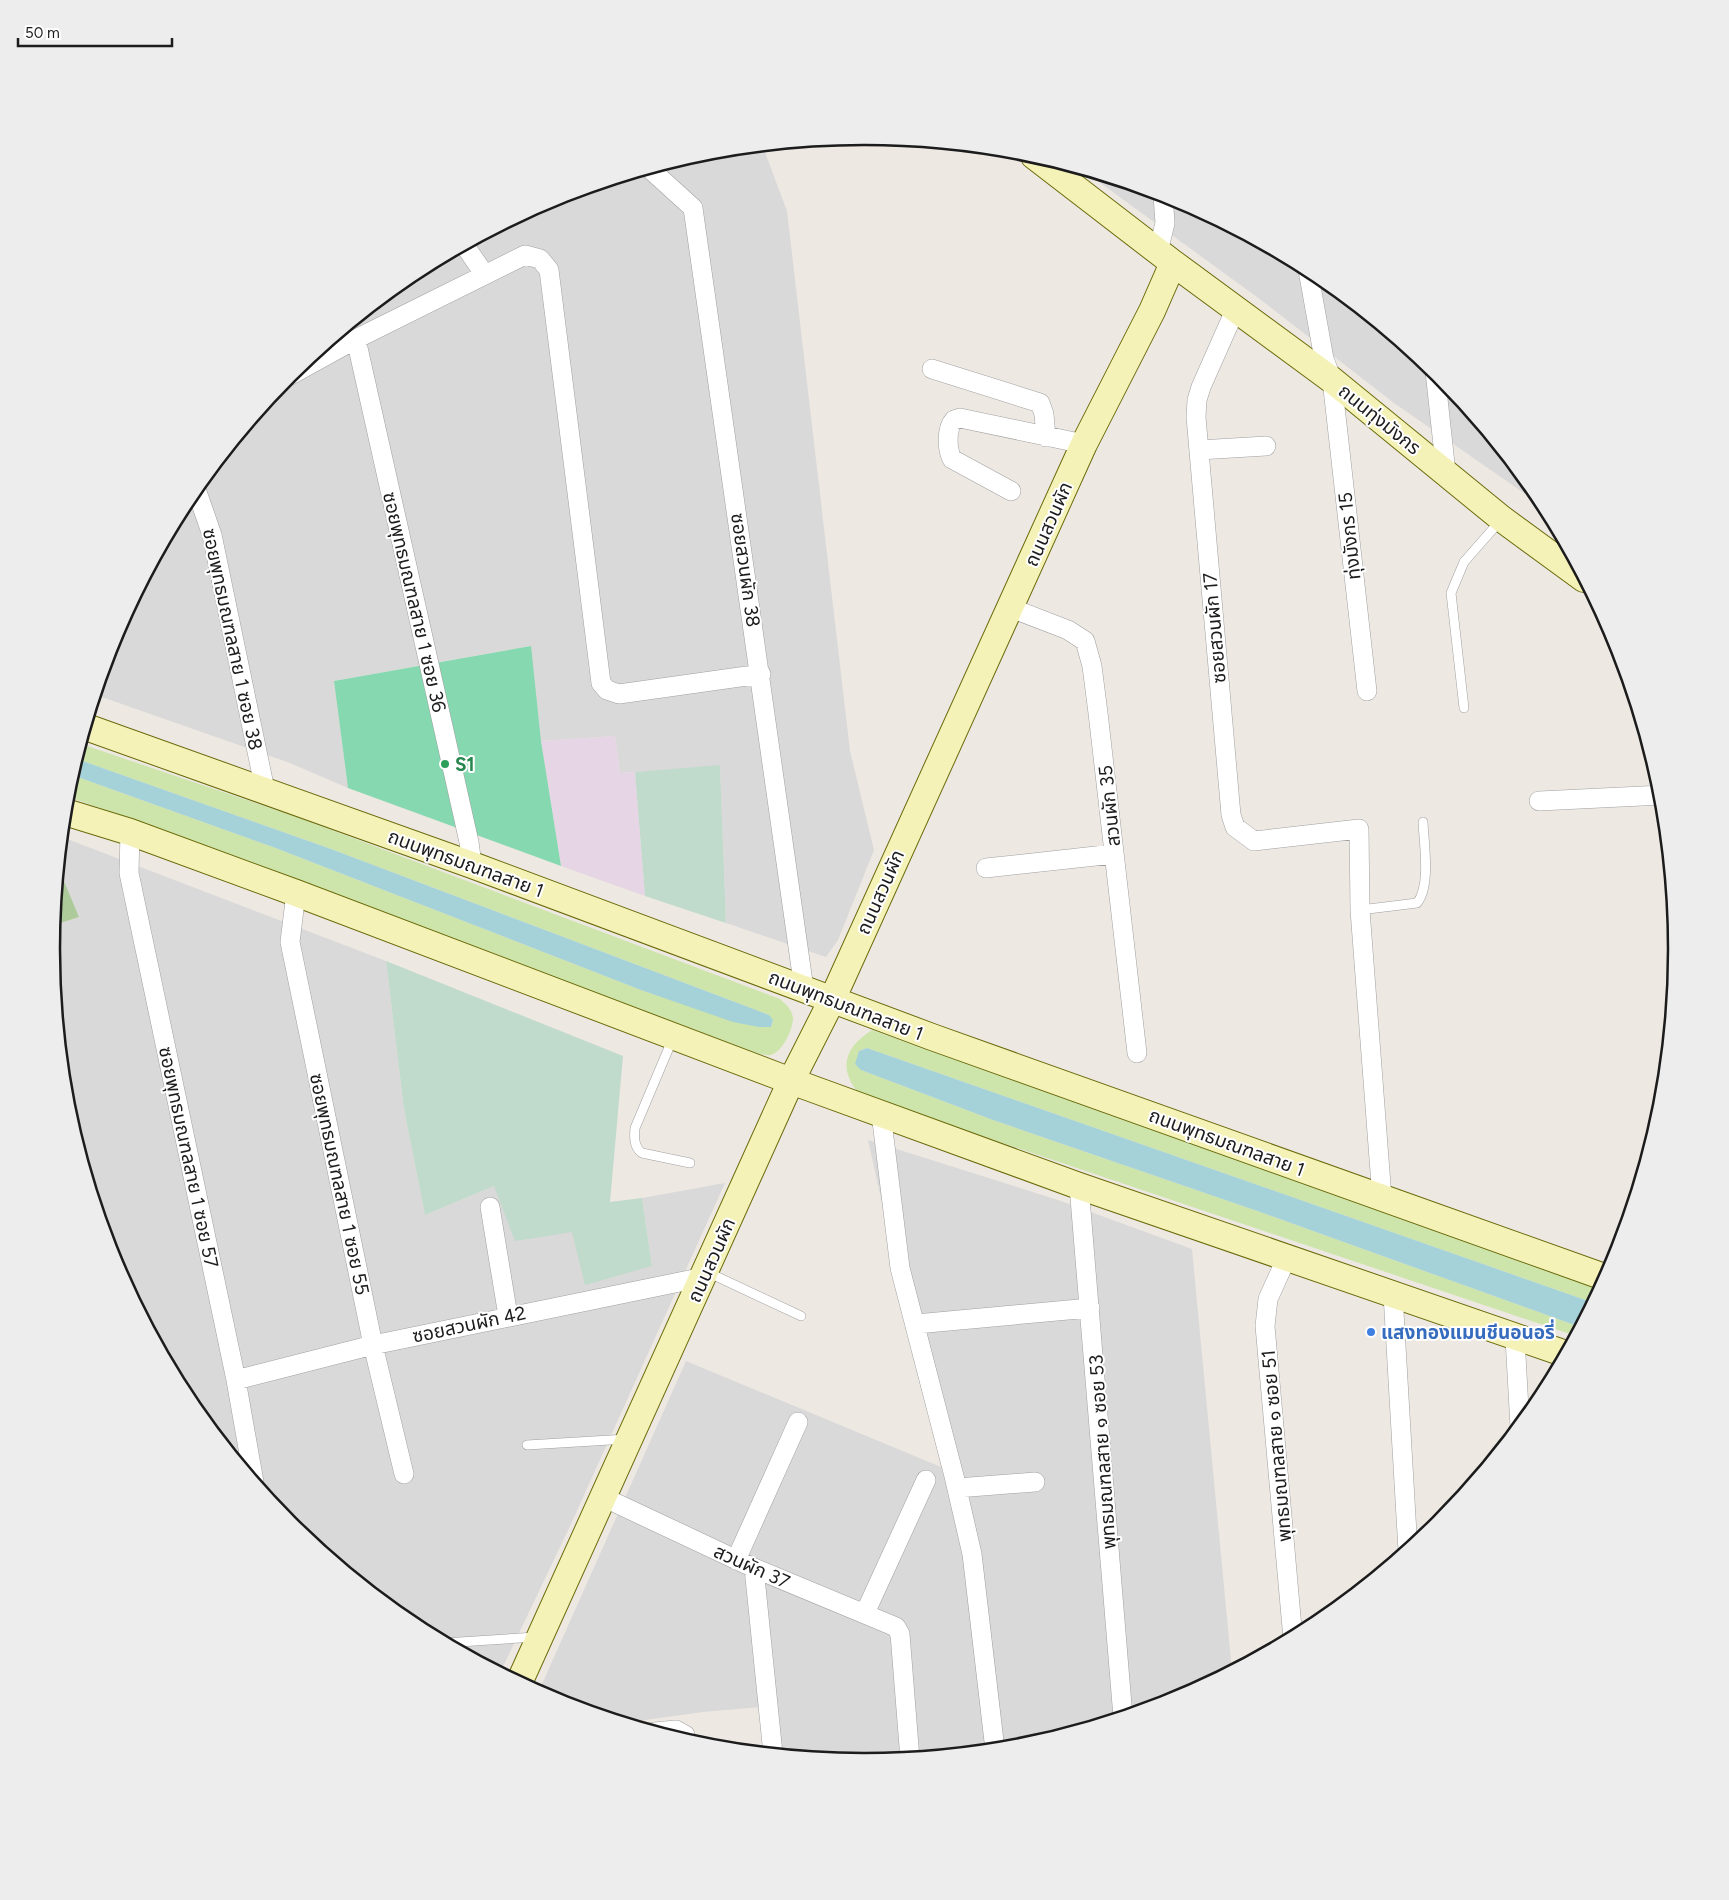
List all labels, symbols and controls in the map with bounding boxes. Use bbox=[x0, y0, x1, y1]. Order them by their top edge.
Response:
scale bar bbox=[18, 15, 171, 47]
text: 50 m bbox=[25, 24, 60, 42]
street label: ถนนทุ่งมังกร bbox=[1334, 379, 1425, 459]
street label: ถนนสวนผัก bbox=[1020, 478, 1077, 570]
street label: ซอยพุทธมณฑลสาย 1 ซอย 36 bbox=[378, 490, 451, 715]
street label: ทุ่งมังกร 15 bbox=[1333, 491, 1366, 581]
street label: ซอยสวนผัก 38 bbox=[726, 512, 765, 629]
street label: ซอยพุทธมณฑลสาย 1 ซอย 38 bbox=[198, 526, 267, 752]
street label: ซอยสวนผัก 17 bbox=[1198, 572, 1231, 684]
place label: S1 bbox=[455, 753, 475, 776]
marker: S1 bbox=[439, 758, 451, 770]
street label: สวนผัก 35 bbox=[1094, 764, 1125, 848]
street label: ถนนพุทธมณฑลสาย 1 bbox=[385, 825, 547, 902]
street label: ถนนสวนผัก bbox=[852, 846, 909, 938]
street label: ถนนพุทธมณฑลสาย 1 bbox=[765, 965, 926, 1046]
street label: ซอยพุทธมณฑลสาย 1 ซอย 57 bbox=[154, 1045, 223, 1270]
street label: ซอยพุทธมณฑลสาย 1 ซอย 55 bbox=[305, 1071, 374, 1297]
street label: ถนนพุทธมณฑลสาย 1 bbox=[1146, 1104, 1308, 1181]
street label: ถนนสวนผัก bbox=[683, 1214, 740, 1306]
street label: ซอยสวนผัก 42 bbox=[410, 1301, 528, 1348]
place label: แสงทองแมนชีนอนอรี่ bbox=[1381, 1319, 1555, 1344]
marker: แสงทองแมนชีนอนอรี่ bbox=[1365, 1326, 1377, 1338]
street label: พุทธมณฑลสาย ๑ ซอย 51 bbox=[1257, 1349, 1296, 1543]
street label: พุทธมณฑลสาย ๑ ซอย 53 bbox=[1084, 1354, 1121, 1550]
street label: สวนผัก 37 bbox=[710, 1540, 793, 1593]

